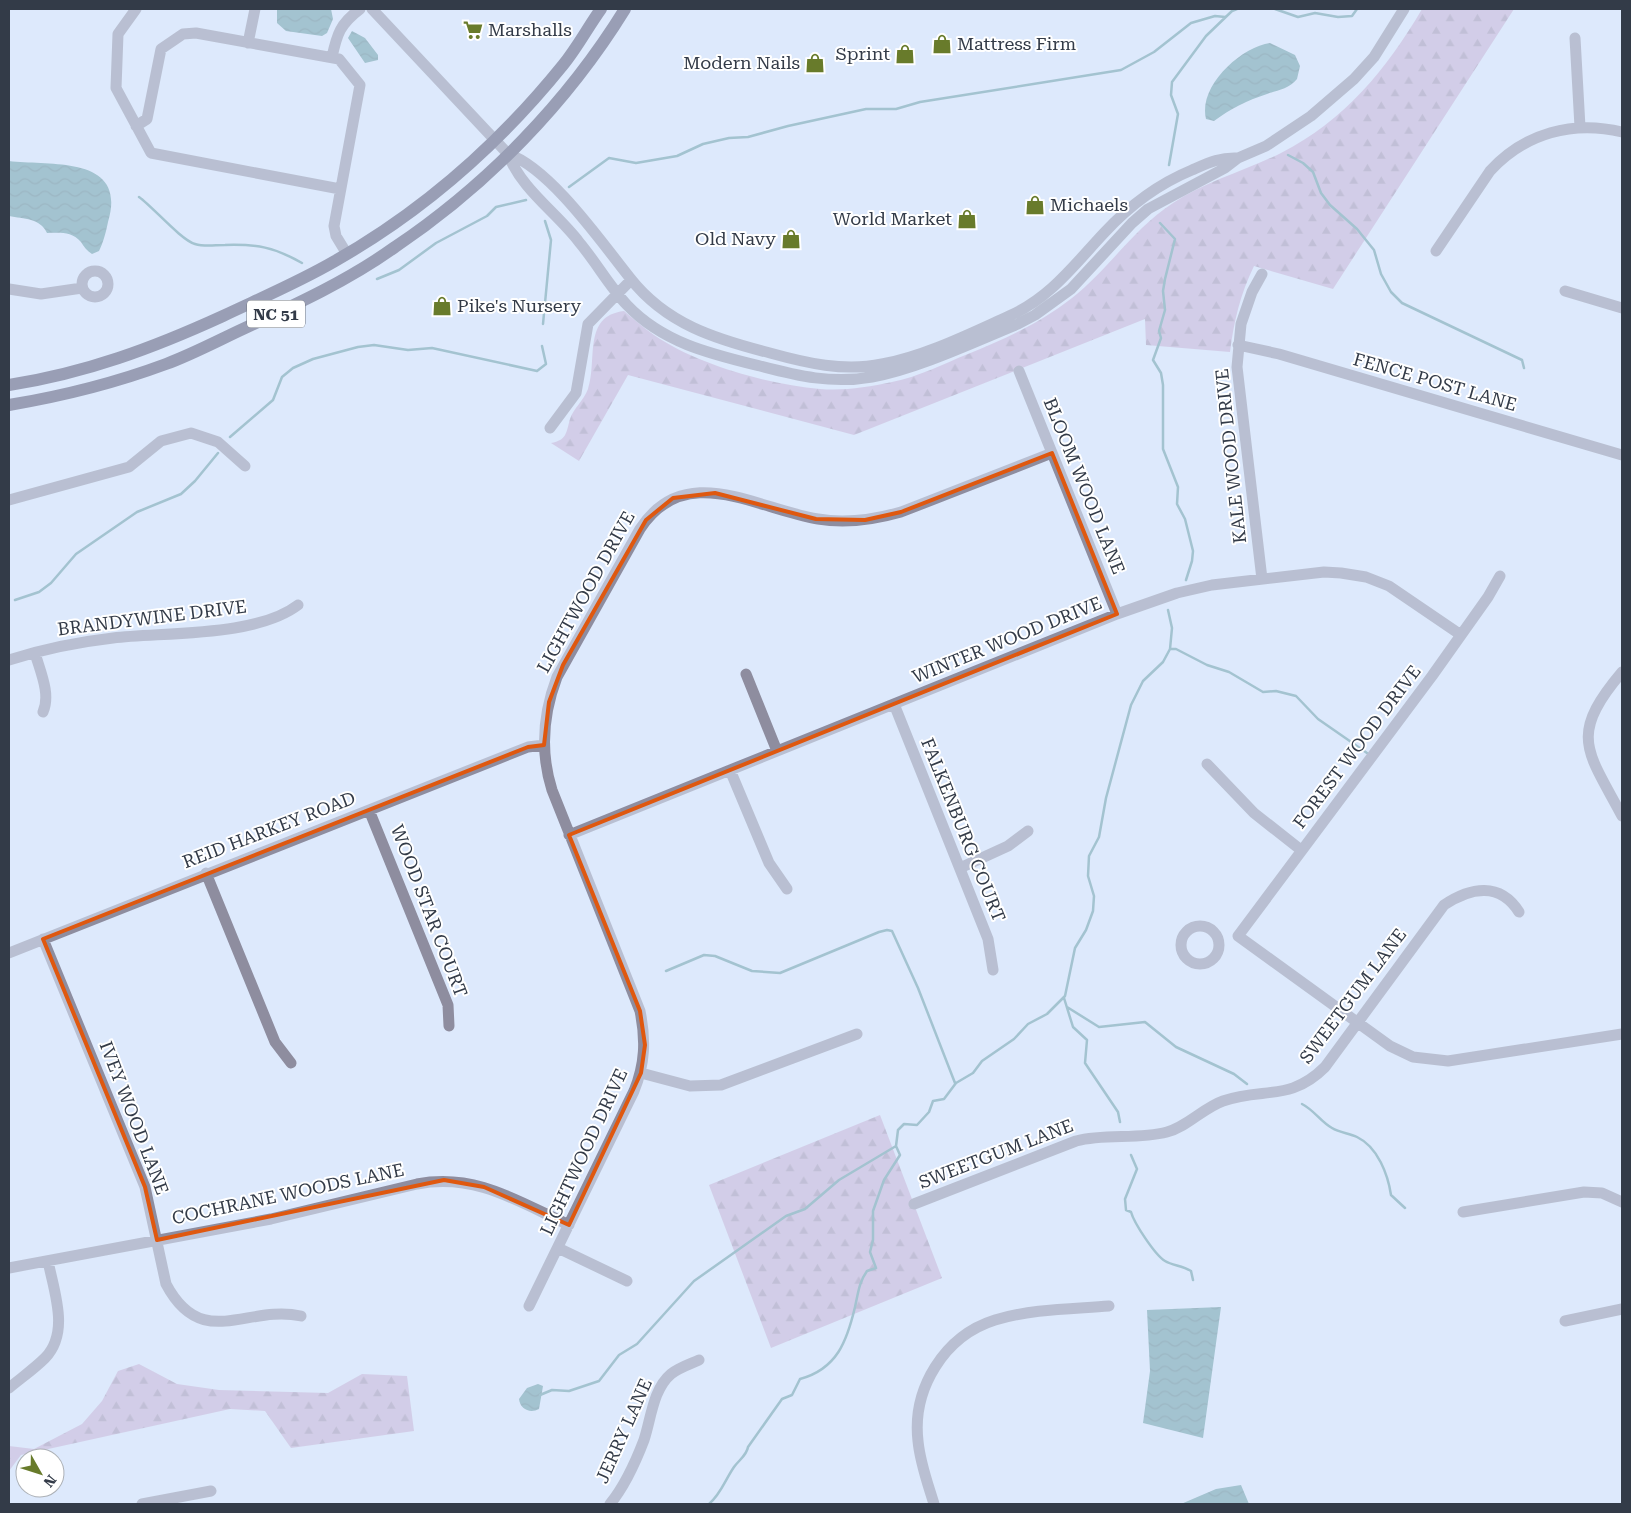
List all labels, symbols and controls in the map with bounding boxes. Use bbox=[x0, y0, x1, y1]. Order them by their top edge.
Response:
supermarket icon: Marshalls bbox=[462, 19, 484, 41]
place label: Marshalls bbox=[488, 19, 572, 40]
shop icon: Mattress Firm bbox=[931, 33, 953, 55]
place label: Mattress Firm bbox=[957, 33, 1076, 54]
place label: Sprint bbox=[836, 43, 890, 64]
shop icon: Sprint bbox=[894, 43, 916, 65]
place label: Modern Nails bbox=[683, 52, 800, 73]
shop icon: Modern Nails bbox=[804, 52, 826, 74]
shop icon: Michaels bbox=[1024, 194, 1046, 216]
place label: Michaels bbox=[1050, 194, 1128, 215]
place label: World Market bbox=[833, 208, 952, 229]
shop icon: World Market bbox=[956, 208, 978, 230]
place label: Old Navy bbox=[695, 228, 776, 249]
shop icon: Old Navy bbox=[780, 228, 802, 250]
shop icon: Pike's Nursery bbox=[431, 295, 453, 317]
place label: Pike's Nursery bbox=[457, 295, 581, 316]
road number: NC 51 bbox=[247, 300, 305, 328]
street label: FENCE POST LANE bbox=[1351, 348, 1519, 415]
street label: KALE WOOD DRIVE bbox=[1211, 368, 1250, 545]
street label: BLOOM WOOD LANE bbox=[1039, 395, 1129, 577]
street label: LIGHTWOOD DRIVE bbox=[532, 507, 639, 676]
street label: WINTER WOOD DRIVE bbox=[909, 592, 1105, 687]
street label: BRANDYWINE DRIVE bbox=[56, 595, 248, 640]
street label: FOREST WOOD DRIVE bbox=[1288, 661, 1425, 833]
street label: FALKENBURG COURT bbox=[917, 735, 1010, 925]
street label: REID HARKEY ROAD bbox=[179, 787, 358, 872]
street label: WOOD STAR COURT bbox=[387, 822, 472, 1000]
street label: SWEETGUM LANE bbox=[1295, 924, 1410, 1067]
street label: IVEY WOOD LANE bbox=[96, 1038, 173, 1197]
street label: LIGHTWOOD DRIVE bbox=[536, 1065, 631, 1238]
street label: SWEETGUM LANE bbox=[916, 1114, 1076, 1193]
street label: COCHRANE WOODS LANE bbox=[170, 1159, 406, 1228]
street label: JERRY LANE bbox=[591, 1375, 656, 1487]
north arrow bbox=[15, 1448, 65, 1498]
text: N bbox=[40, 1472, 60, 1491]

